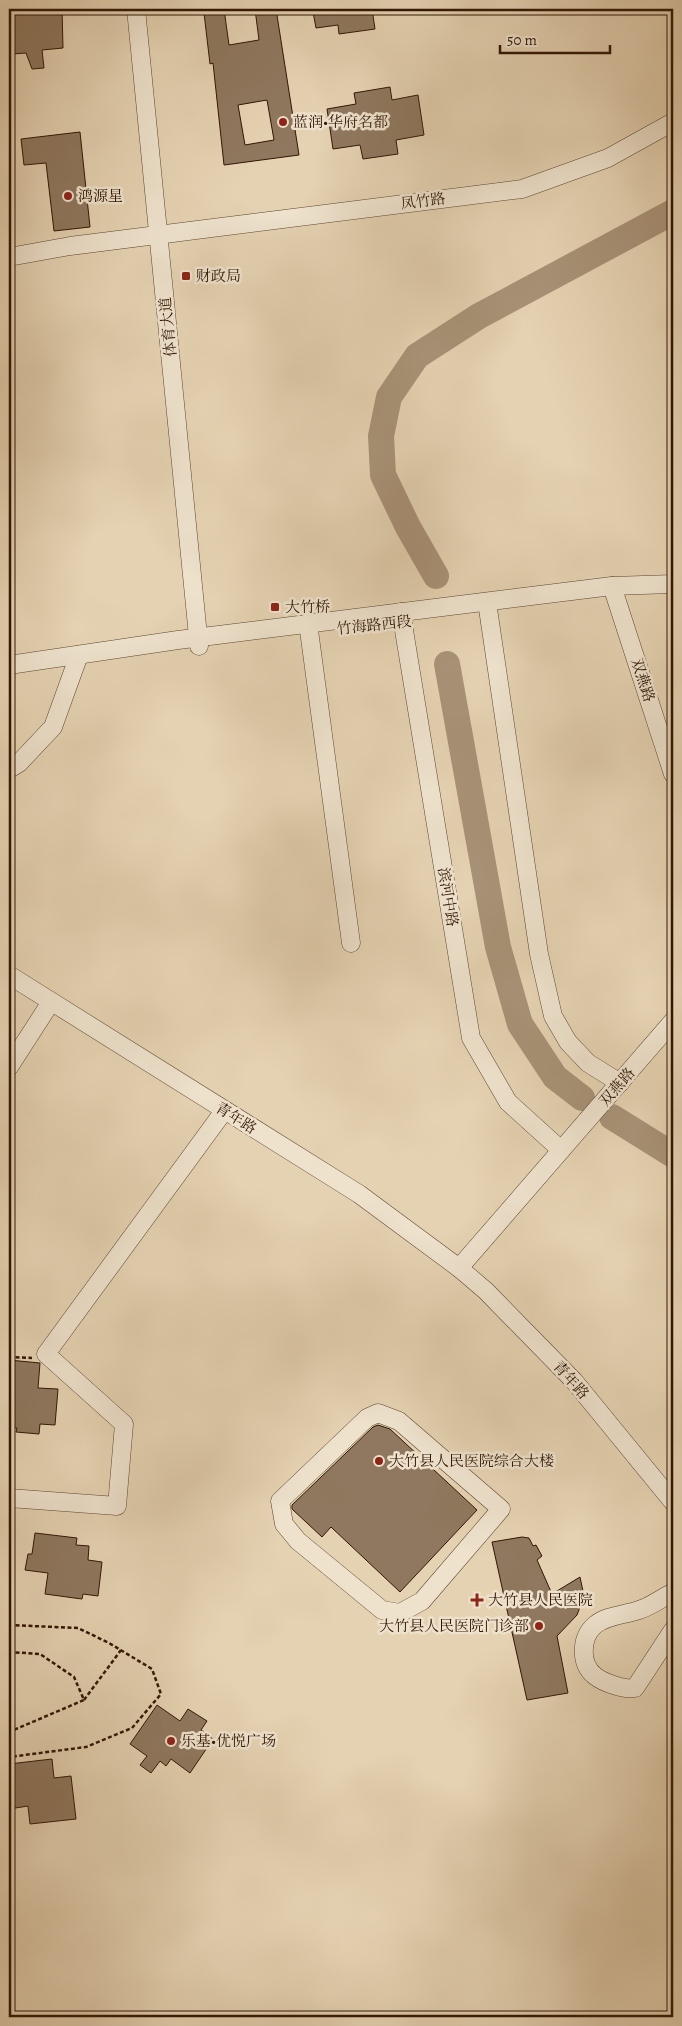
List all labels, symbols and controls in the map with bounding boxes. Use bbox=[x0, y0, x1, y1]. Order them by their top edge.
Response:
scale bar bbox=[500, 22, 610, 54]
text: 50 m bbox=[507, 30, 537, 50]
place label: 蓝润•华府名都 bbox=[293, 112, 388, 132]
marker: 蓝润•华府名都 bbox=[277, 116, 289, 128]
place label: 鸿源星 bbox=[78, 186, 123, 206]
street label: 凤竹路 bbox=[399, 188, 447, 214]
marker: 鸿源星 bbox=[62, 190, 74, 202]
place label: 财政局 bbox=[196, 266, 241, 286]
marker: 财政局 bbox=[180, 270, 192, 282]
street label: 体育大道 bbox=[155, 296, 181, 358]
place label: 大竹桥 bbox=[285, 597, 330, 617]
marker: 大竹桥 bbox=[269, 601, 281, 613]
street label: 竹海路西段 bbox=[336, 611, 412, 639]
street label: 双燕路 bbox=[627, 656, 659, 704]
street label: 滨河中路 bbox=[433, 866, 463, 928]
street label: 双燕路 bbox=[595, 1063, 639, 1111]
street label: 青年路 bbox=[212, 1098, 260, 1138]
street label: 青年路 bbox=[549, 1357, 593, 1403]
place label: 大竹县人民医院综合大楼 bbox=[389, 1451, 554, 1471]
marker: 大竹县人民医院综合大楼 bbox=[373, 1455, 385, 1467]
place label: 大竹县人民医院 bbox=[488, 1590, 593, 1610]
marker: 大竹县人民医院 bbox=[470, 1593, 484, 1607]
place label: 大竹县人民医院门诊部 bbox=[379, 1616, 529, 1636]
marker: 大竹县人民医院门诊部 bbox=[533, 1620, 545, 1632]
place label: 乐基•优悦广场 bbox=[181, 1731, 276, 1751]
marker: 乐基•优悦广场 bbox=[165, 1735, 177, 1747]

